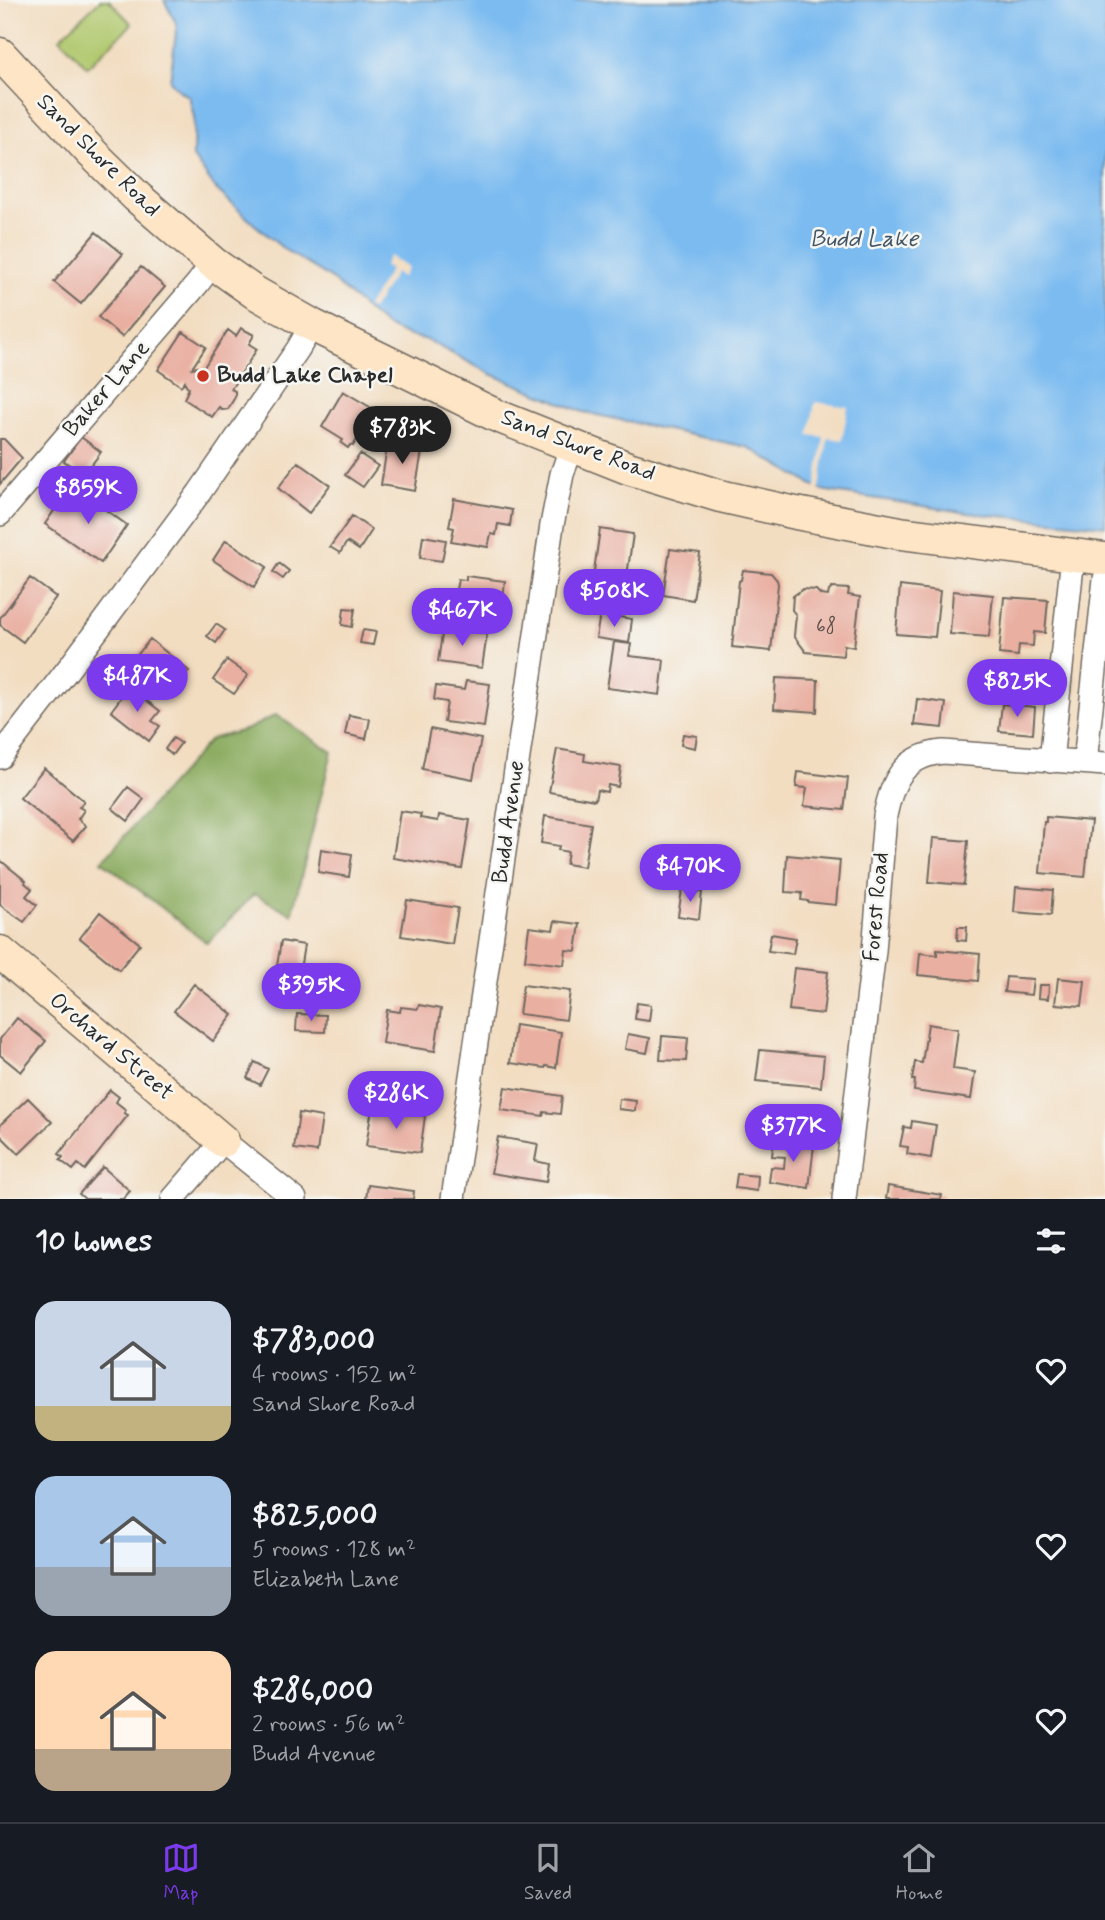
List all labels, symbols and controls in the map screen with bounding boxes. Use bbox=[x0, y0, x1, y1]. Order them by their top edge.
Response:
street label: Sand Shore Road bbox=[30, 88, 166, 224]
water label: Budd Lake bbox=[810, 224, 919, 255]
street label: Baker Lane bbox=[57, 334, 157, 444]
place label: Budd Lake Chapel bbox=[217, 361, 393, 391]
marker: Budd Lake Chapel bbox=[195, 368, 211, 384]
street label: Sand Shore Road bbox=[496, 403, 660, 489]
pin: $783K bbox=[353, 406, 451, 466]
text: $783K bbox=[369, 414, 435, 444]
pin: $859K bbox=[39, 466, 137, 526]
text: $859K bbox=[54, 474, 122, 504]
pin: $508K bbox=[565, 570, 663, 629]
text: $508K bbox=[579, 577, 649, 607]
pin: $467K bbox=[413, 588, 511, 648]
text: $467K bbox=[428, 596, 496, 626]
house number: 68 bbox=[816, 614, 836, 639]
pin: $487K bbox=[88, 654, 186, 714]
pin: $825K bbox=[968, 660, 1066, 719]
text: $487K bbox=[103, 662, 171, 692]
text: $825K bbox=[983, 667, 1051, 697]
street label: Budd Avenue bbox=[486, 759, 532, 885]
pin: $470K bbox=[641, 844, 739, 904]
street label: Forest Road bbox=[857, 851, 897, 963]
text: $470K bbox=[656, 852, 724, 882]
pin: $395K bbox=[262, 964, 360, 1023]
text: $395K bbox=[278, 971, 344, 1001]
street label: Orchard Street bbox=[42, 986, 180, 1108]
pin: $286K bbox=[347, 1072, 445, 1131]
text: $286K bbox=[364, 1079, 428, 1109]
pin: $377K bbox=[744, 1104, 842, 1164]
text: $377K bbox=[761, 1112, 825, 1142]
text: 10 homes bbox=[35, 1222, 152, 1261]
icon: filters bbox=[1032, 1222, 1070, 1260]
text: $783,000 bbox=[252, 1321, 375, 1360]
icon: home bbox=[91, 1329, 175, 1413]
icon: heart bbox=[1032, 1352, 1070, 1390]
text: 4 rooms · 152 m² bbox=[252, 1360, 417, 1390]
text: Sand Shore Road bbox=[252, 1390, 415, 1420]
text: $825,000 bbox=[252, 1496, 378, 1535]
icon: home bbox=[91, 1504, 175, 1588]
icon: heart bbox=[1032, 1527, 1070, 1565]
text: 5 rooms · 128 m² bbox=[252, 1535, 416, 1565]
text: Elizabeth Lane bbox=[252, 1565, 399, 1595]
text: $286,000 bbox=[252, 1671, 373, 1710]
icon: home bbox=[91, 1679, 175, 1763]
icon: heart bbox=[1032, 1702, 1070, 1740]
text: 2 rooms · 56 m² bbox=[252, 1710, 405, 1740]
text: Budd Avenue bbox=[252, 1740, 376, 1770]
tab: Map bbox=[162, 1839, 200, 1906]
tab: Saved bbox=[524, 1839, 572, 1906]
tab: Home bbox=[896, 1839, 943, 1906]

